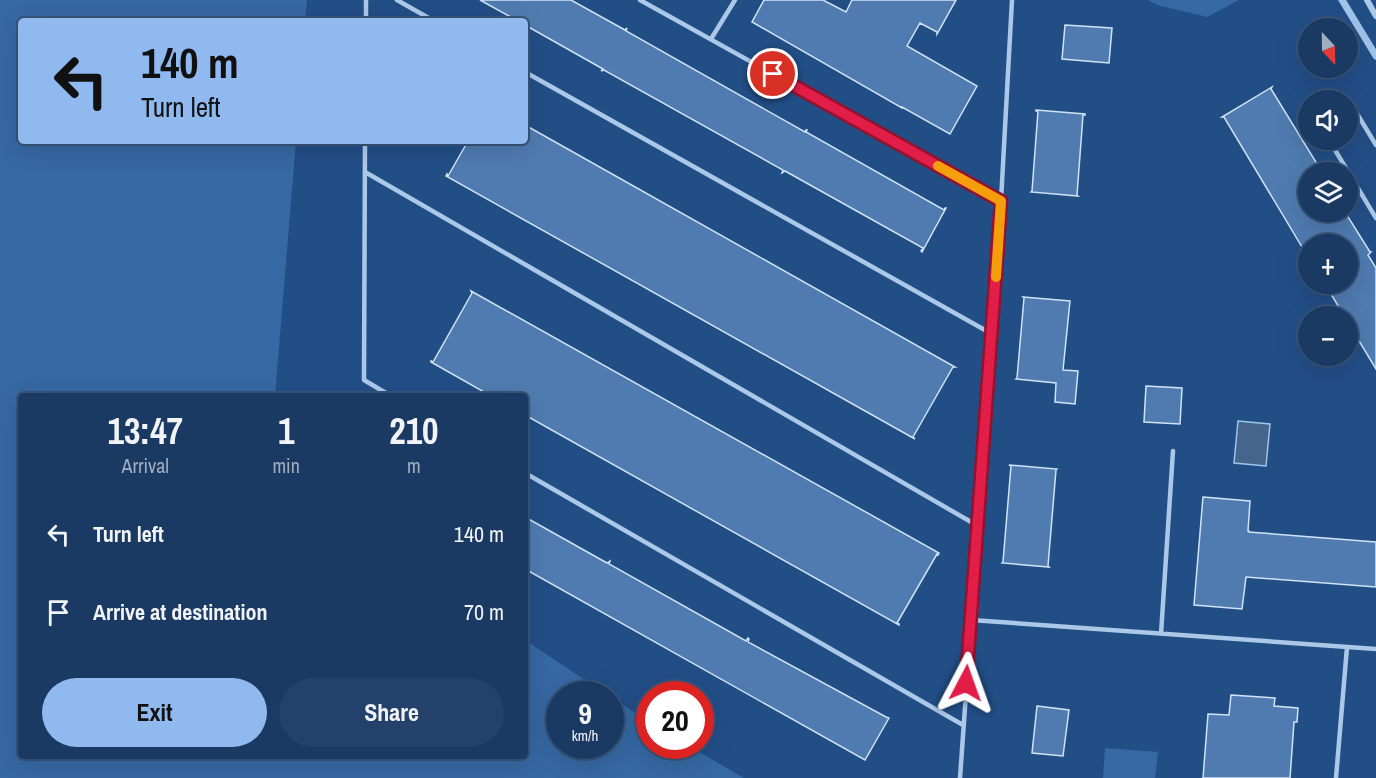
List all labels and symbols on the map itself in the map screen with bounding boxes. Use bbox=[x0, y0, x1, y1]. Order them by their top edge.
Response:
north arrow bbox=[1298, 18, 1358, 78]
pin bbox=[747, 48, 798, 99]
position arrow bbox=[934, 651, 998, 715]
speed limit sign: 20 bbox=[636, 681, 714, 759]

